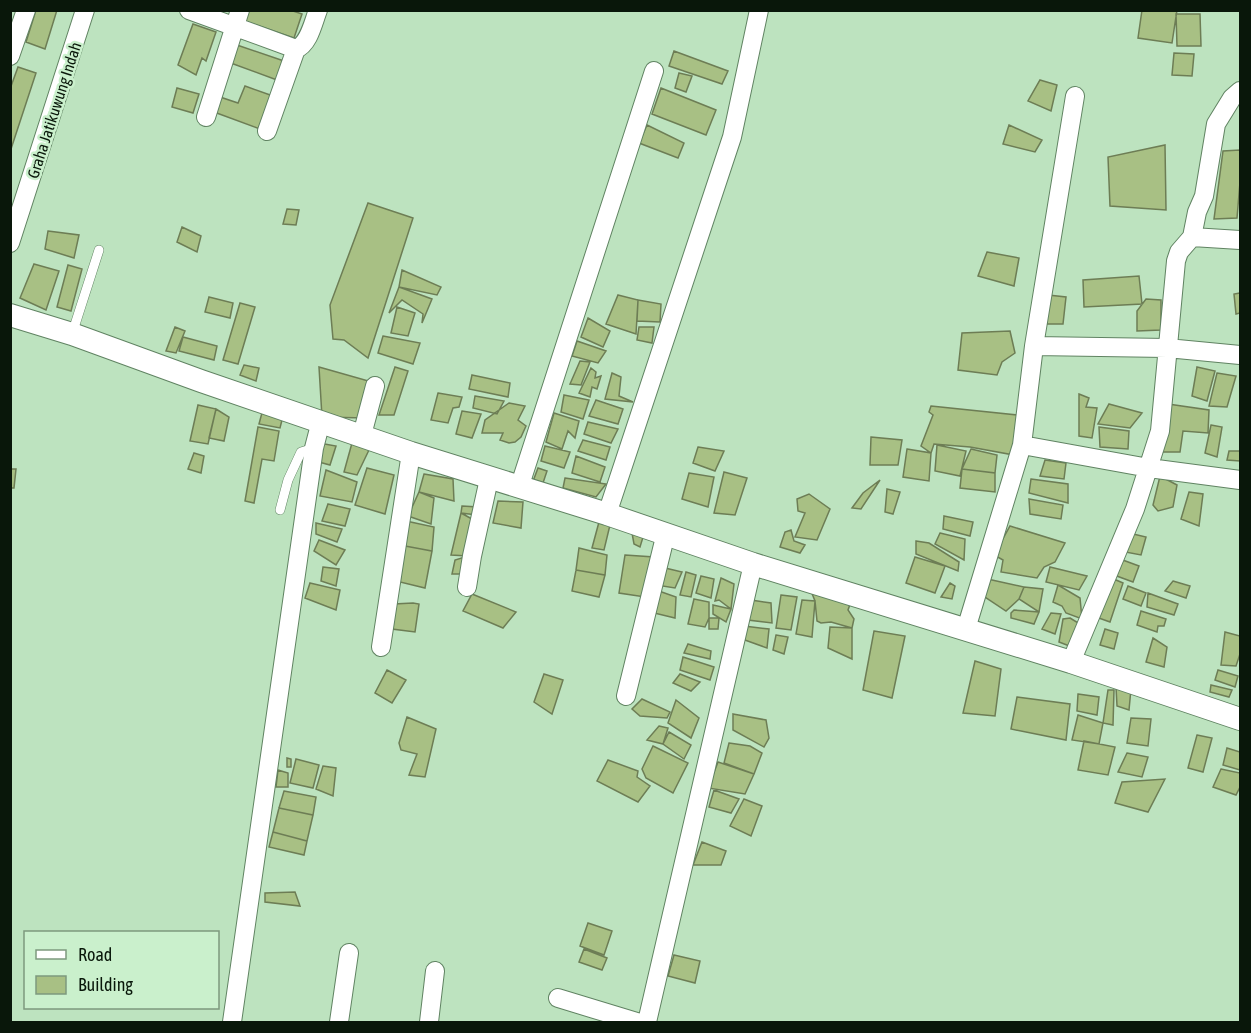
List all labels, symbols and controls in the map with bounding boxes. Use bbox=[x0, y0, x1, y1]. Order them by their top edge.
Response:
street label: Graha Jatikuwung Indah bbox=[23, 40, 85, 181]
legend bbox=[24, 931, 219, 1009]
text: Road bbox=[78, 944, 112, 965]
text: Building bbox=[78, 974, 133, 995]

